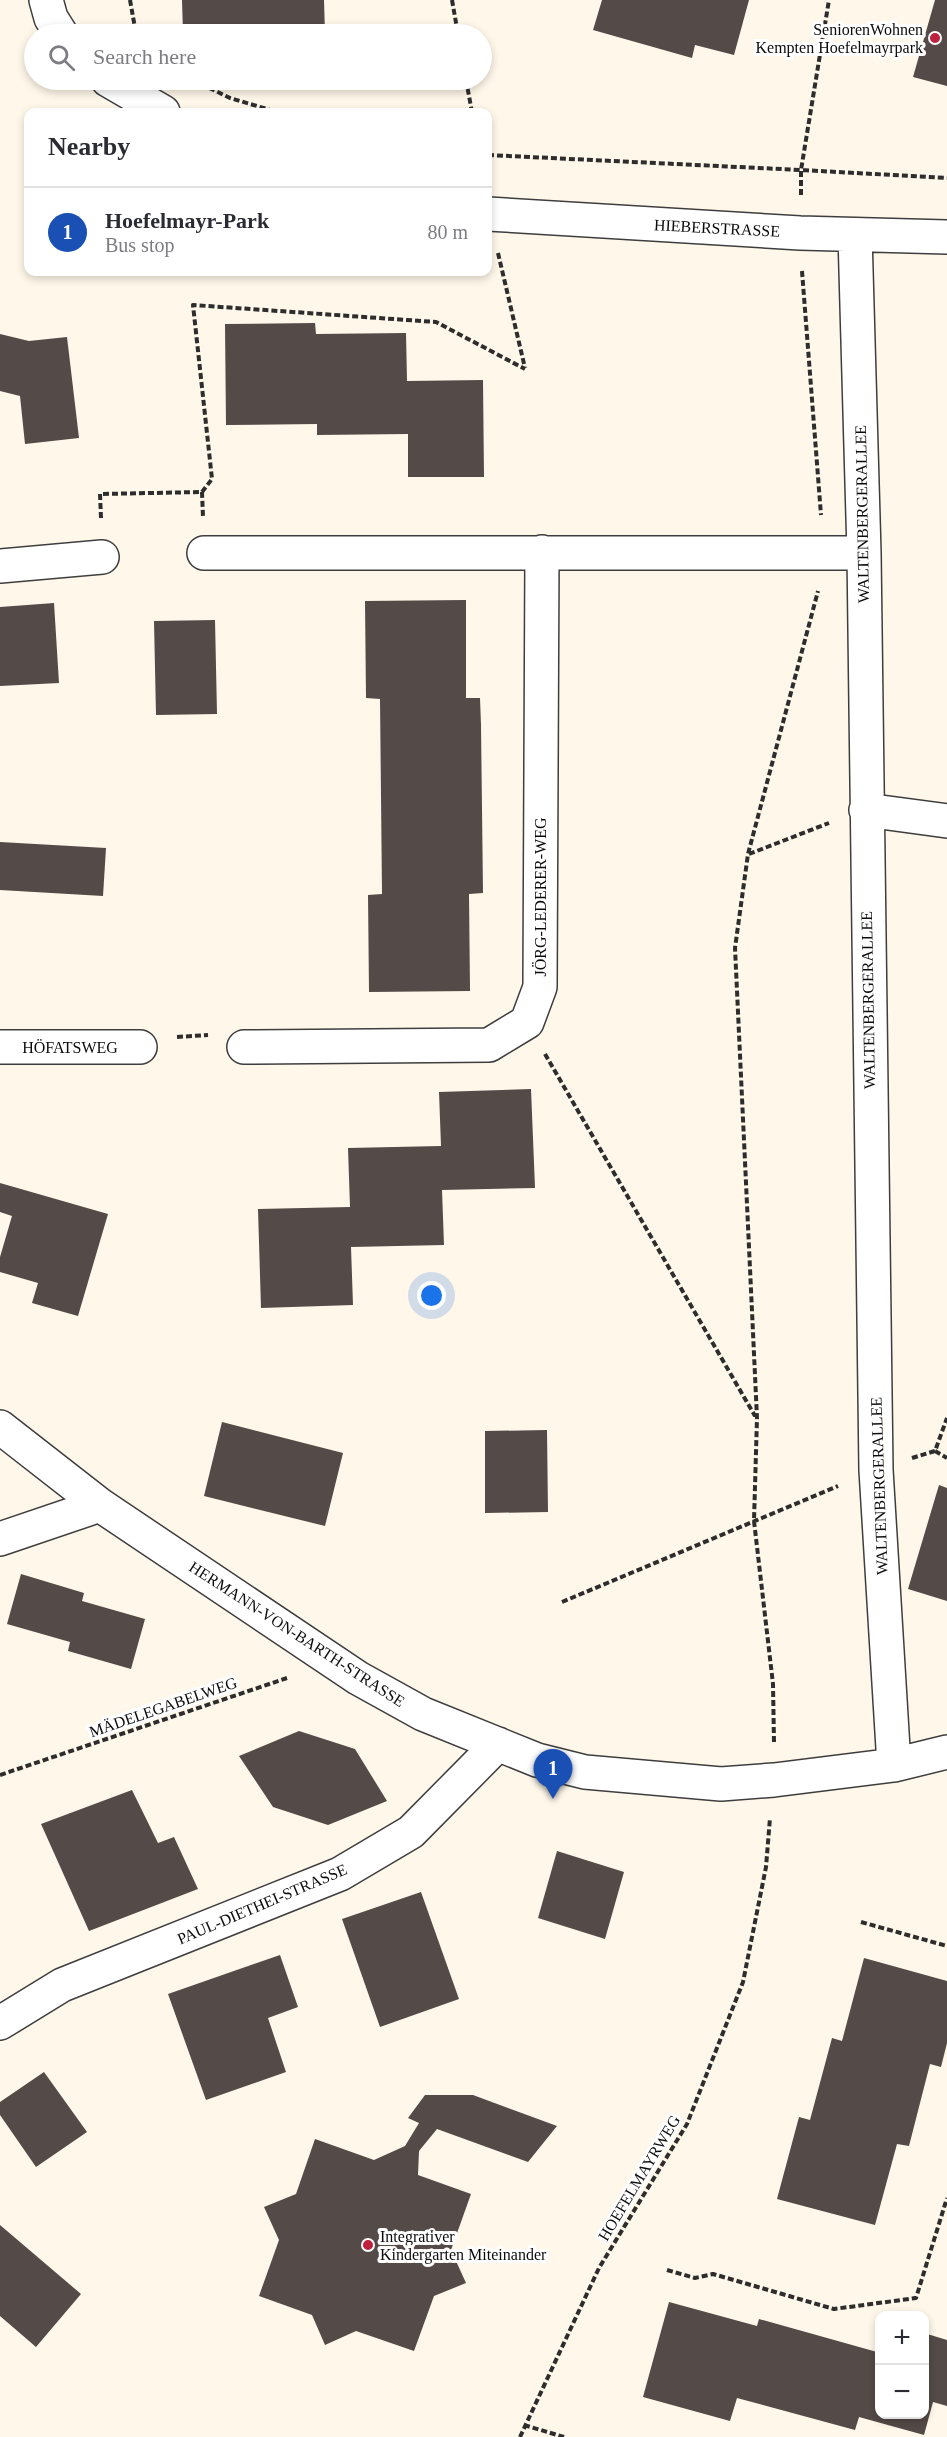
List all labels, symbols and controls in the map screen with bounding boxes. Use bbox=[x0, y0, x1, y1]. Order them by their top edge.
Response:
place label: SeniorenWohnen Kempten Hoefelmayrpark bbox=[756, 21, 923, 57]
search box bbox=[24, 24, 492, 90]
marker: SeniorenWohnen Kempten Hoefelmayrpark bbox=[928, 31, 942, 45]
icon: search bbox=[45, 41, 78, 74]
text: Search here bbox=[93, 44, 196, 69]
text: Nearby bbox=[48, 132, 130, 161]
text: Hoefelmayr-Park bbox=[105, 208, 269, 233]
street label: HIEBERSTRASSE bbox=[654, 216, 780, 240]
text: 1 bbox=[63, 221, 73, 243]
text: 80 m bbox=[427, 221, 468, 243]
text: Bus stop bbox=[105, 234, 174, 256]
street label: WALTENBERGERALLEE bbox=[852, 425, 872, 603]
street label: JÖRG-LEDERER-WEG bbox=[532, 817, 549, 977]
street label: WALTENBERGERALLEE bbox=[858, 911, 878, 1089]
street label: HÖFATSWEG bbox=[22, 1039, 118, 1056]
your location bbox=[417, 1281, 446, 1310]
street label: WALTENBERGERALLEE bbox=[867, 1397, 891, 1575]
street label: HERMANN-VON-BARTH-STRASSE bbox=[186, 1558, 408, 1710]
street label: MÄDELEGABELWEG bbox=[87, 1674, 240, 1740]
pin: 1 bbox=[534, 1750, 572, 1799]
street label: PAUL-DIETHEI-STRASSE bbox=[175, 1861, 349, 1947]
street label: HOEFELMAYRWEG bbox=[595, 2112, 683, 2244]
place label: Integrativer Kindergarten Miteinander bbox=[380, 2228, 547, 2264]
marker: Integrativer Kindergarten Miteinander bbox=[361, 2238, 375, 2252]
map controls bbox=[875, 2311, 929, 2419]
button: + bbox=[875, 2311, 929, 2365]
button: − bbox=[875, 2365, 929, 2419]

